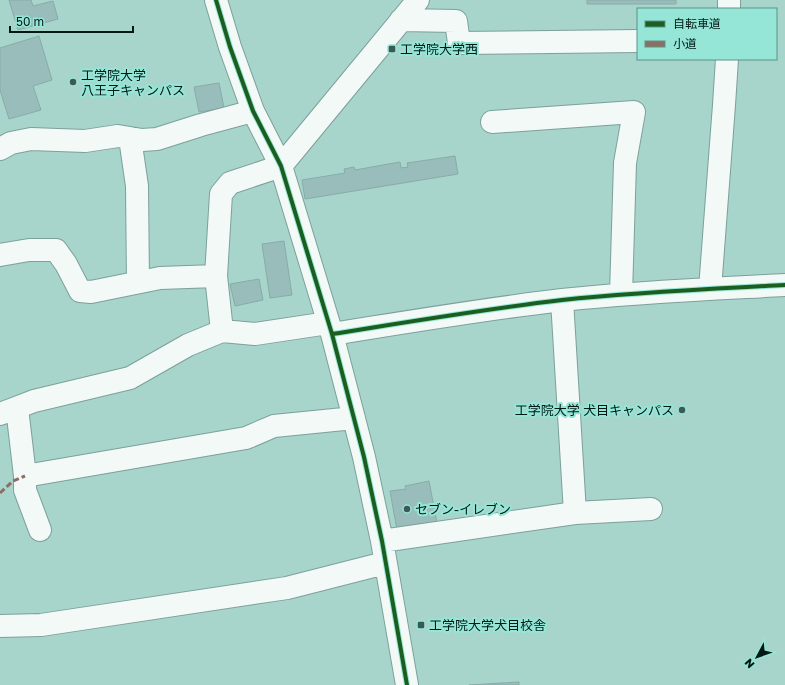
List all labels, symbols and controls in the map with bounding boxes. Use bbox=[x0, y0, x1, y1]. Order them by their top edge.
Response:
scale bar bbox=[10, 8, 133, 34]
legend bbox=[637, 8, 777, 60]
text: 50 m bbox=[16, 14, 44, 29]
text: 自転車道 bbox=[673, 16, 721, 31]
text: 小道 bbox=[673, 36, 697, 51]
place label: 工学院大学西 bbox=[400, 41, 478, 57]
marker: 工学院大学西 bbox=[387, 44, 397, 54]
place label: 工学院大学 八王子キャンパス bbox=[81, 67, 185, 98]
marker: 工学院大学 八王子キャンパス bbox=[68, 77, 78, 87]
place label: 工学院大学 犬目キャンパス bbox=[515, 402, 674, 418]
marker: 工学院大学 犬目キャンパス bbox=[677, 405, 687, 415]
place label: セブン-イレブン bbox=[415, 501, 511, 517]
marker: セブン-イレブン bbox=[402, 504, 412, 514]
place label: 工学院大学犬目校舎 bbox=[429, 617, 546, 633]
marker: 工学院大学犬目校舎 bbox=[416, 620, 426, 630]
north arrow bbox=[737, 637, 777, 677]
text: N bbox=[741, 656, 757, 671]

